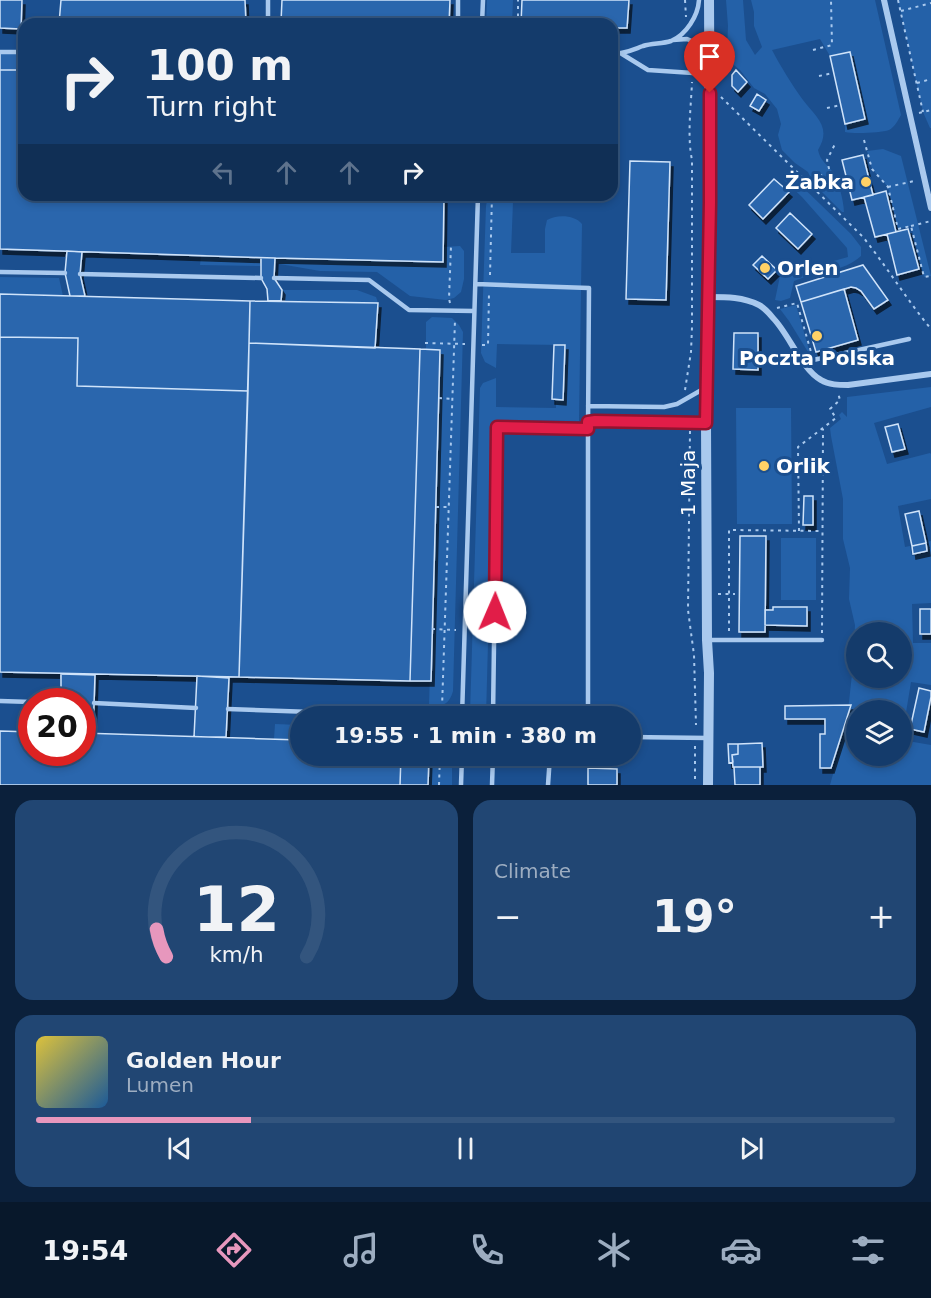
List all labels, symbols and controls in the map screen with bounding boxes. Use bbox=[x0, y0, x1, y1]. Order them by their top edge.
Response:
pin bbox=[684, 31, 735, 93]
icon: arrive bbox=[693, 40, 726, 73]
text: 100 m bbox=[147, 41, 293, 90]
icon: right bbox=[48, 42, 126, 120]
text: Turn right bbox=[147, 91, 276, 122]
icon: left bbox=[207, 156, 240, 189]
icon: ahead bbox=[270, 156, 303, 189]
icon: ahead bbox=[333, 156, 366, 189]
icon: right bbox=[396, 156, 429, 189]
place label: Żabka bbox=[785, 170, 854, 194]
marker: Żabka bbox=[859, 175, 873, 189]
place label: Orlen bbox=[777, 256, 839, 280]
marker: Orlen bbox=[758, 261, 772, 275]
marker: Poczta Polska bbox=[810, 329, 824, 343]
place label: Poczta Polska bbox=[739, 346, 895, 370]
street label: 1 Maja bbox=[676, 450, 700, 516]
place label: Orlik bbox=[776, 454, 831, 478]
marker: Orlik bbox=[757, 459, 771, 473]
position arrow bbox=[463, 580, 527, 644]
map controls bbox=[846, 622, 912, 766]
button: search bbox=[846, 622, 912, 688]
speed limit sign: 20 bbox=[18, 688, 96, 766]
button: layers bbox=[846, 700, 912, 766]
text: 19:55 · 1 min · 380 m bbox=[334, 723, 597, 748]
text: Climate bbox=[494, 859, 571, 883]
text: 12 bbox=[193, 873, 280, 946]
text: 19° bbox=[652, 890, 737, 943]
text: − bbox=[494, 897, 522, 936]
text: + bbox=[867, 897, 895, 936]
text: km/h bbox=[209, 942, 264, 967]
text: Golden Hour bbox=[126, 1048, 281, 1073]
text: Lumen bbox=[126, 1073, 194, 1097]
icon: previous bbox=[163, 1132, 196, 1165]
icon: pause bbox=[449, 1132, 482, 1165]
icon: next bbox=[735, 1132, 768, 1165]
icon: directions bbox=[213, 1229, 255, 1271]
icon: music bbox=[340, 1229, 382, 1271]
icon: phone bbox=[466, 1229, 508, 1271]
icon: climate bbox=[593, 1229, 635, 1271]
icon: car bbox=[720, 1229, 762, 1271]
icon: filters bbox=[847, 1229, 889, 1271]
text: 19:54 bbox=[42, 1235, 128, 1266]

